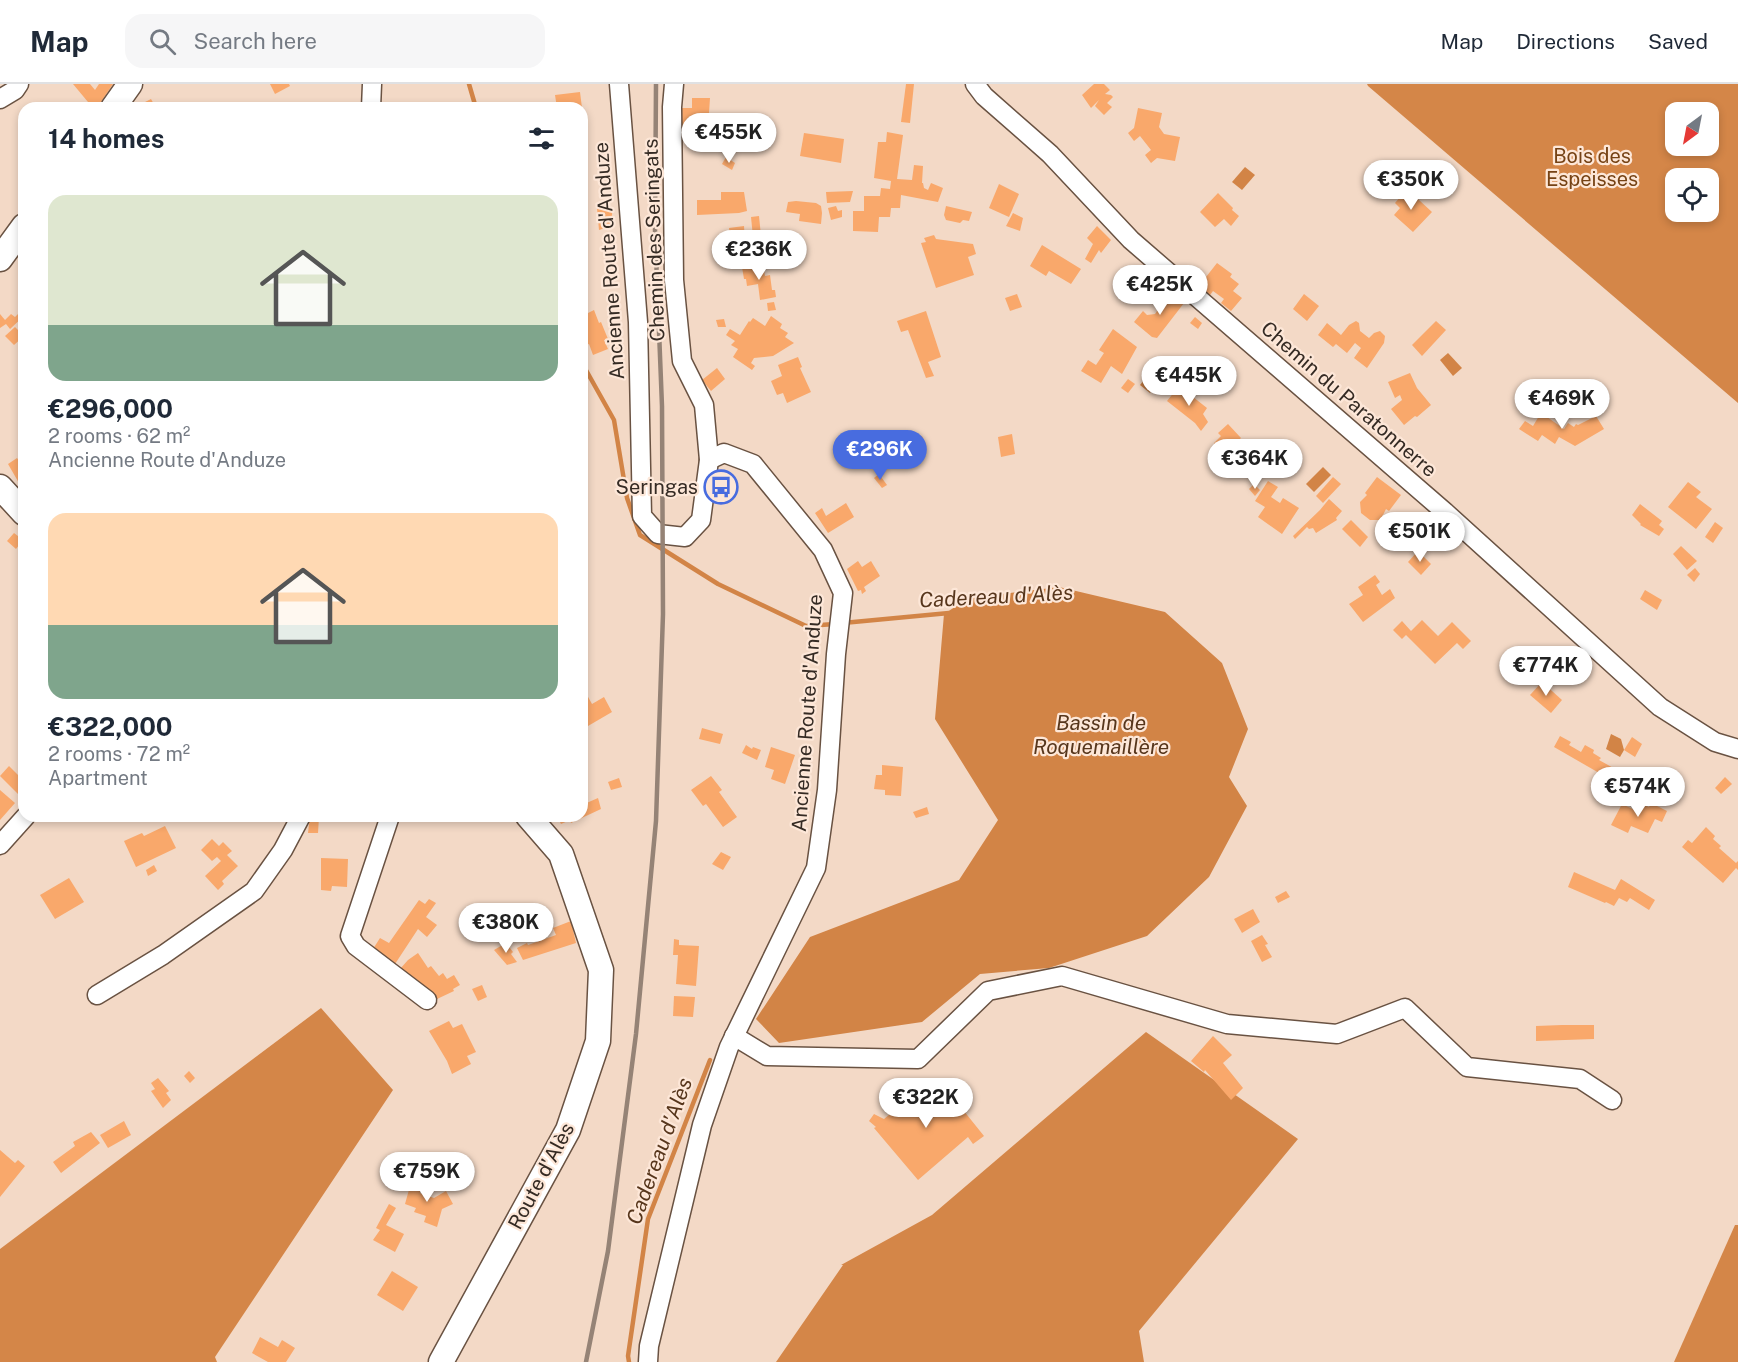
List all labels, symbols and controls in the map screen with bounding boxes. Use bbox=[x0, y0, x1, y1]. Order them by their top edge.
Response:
search box bbox=[125, 14, 545, 68]
text: Map bbox=[30, 25, 89, 58]
icon: search bbox=[146, 25, 179, 58]
text: Search here bbox=[194, 28, 317, 54]
text: Map bbox=[1441, 29, 1483, 54]
text: Directions bbox=[1516, 29, 1615, 54]
text: Saved bbox=[1648, 29, 1708, 54]
north arrow bbox=[1665, 102, 1719, 156]
map controls bbox=[1665, 102, 1719, 222]
pin: €455K bbox=[687, 113, 771, 164]
text: €455K bbox=[695, 120, 763, 144]
icon: filters bbox=[525, 122, 558, 155]
text: 14 homes bbox=[48, 123, 164, 154]
street label: Chemin des Seringats bbox=[638, 138, 670, 342]
street label: Ancienne Route d'Anduze bbox=[589, 141, 629, 381]
park label: Bois des Espeisses bbox=[1546, 144, 1638, 191]
pin: €350K bbox=[1369, 160, 1453, 211]
text: €350K bbox=[1377, 167, 1445, 191]
button: locate bbox=[1665, 168, 1719, 222]
pin: €236K bbox=[717, 230, 801, 281]
icon: home bbox=[249, 234, 357, 342]
text: €236K bbox=[726, 237, 792, 261]
pin: €425K bbox=[1118, 265, 1202, 316]
text: €425K bbox=[1127, 272, 1193, 296]
street label: Chemin du Paratonnerre bbox=[1256, 316, 1442, 482]
pin: €445K bbox=[1147, 356, 1231, 407]
text: €445K bbox=[1156, 363, 1222, 387]
pin: €469K bbox=[1520, 379, 1604, 430]
text: €469K bbox=[1529, 386, 1595, 410]
text: €296,000 bbox=[48, 393, 173, 424]
text: 2 rooms · 62 m² bbox=[48, 424, 190, 448]
pin: €296K bbox=[838, 430, 922, 481]
text: €296K bbox=[847, 437, 913, 461]
pin: €364K bbox=[1213, 439, 1297, 490]
text: €364K bbox=[1222, 446, 1288, 470]
text: Ancienne Route d'Anduze bbox=[48, 448, 286, 472]
bus stop icon: Seringas bbox=[703, 469, 739, 505]
place label: Seringas bbox=[616, 475, 698, 499]
pin: €501K bbox=[1378, 512, 1462, 563]
text: €501K bbox=[1389, 519, 1451, 543]
icon: home bbox=[249, 552, 357, 660]
water label: Cadereau d'Alès bbox=[918, 579, 1074, 613]
street label: Ancienne Route d'Anduze bbox=[787, 593, 827, 833]
pin: €774K bbox=[1504, 646, 1588, 697]
text: €774K bbox=[1513, 653, 1579, 677]
water label: Bassin de Roquemaillère bbox=[1033, 710, 1169, 759]
text: €322,000 bbox=[48, 711, 173, 742]
text: 2 rooms · 72 m² bbox=[48, 742, 190, 766]
text: Apartment bbox=[48, 766, 148, 790]
pin: €574K bbox=[1596, 767, 1680, 818]
text: €574K bbox=[1605, 774, 1671, 798]
pin: €380K bbox=[464, 903, 548, 954]
text: €380K bbox=[473, 910, 539, 934]
water label: Cadereau d'Alès bbox=[621, 1074, 697, 1228]
pin: €322K bbox=[884, 1078, 968, 1129]
text: €322K bbox=[893, 1085, 959, 1109]
street label: Route d'Alès bbox=[503, 1119, 579, 1233]
pin: €759K bbox=[385, 1152, 469, 1203]
text: €759K bbox=[394, 1159, 460, 1183]

